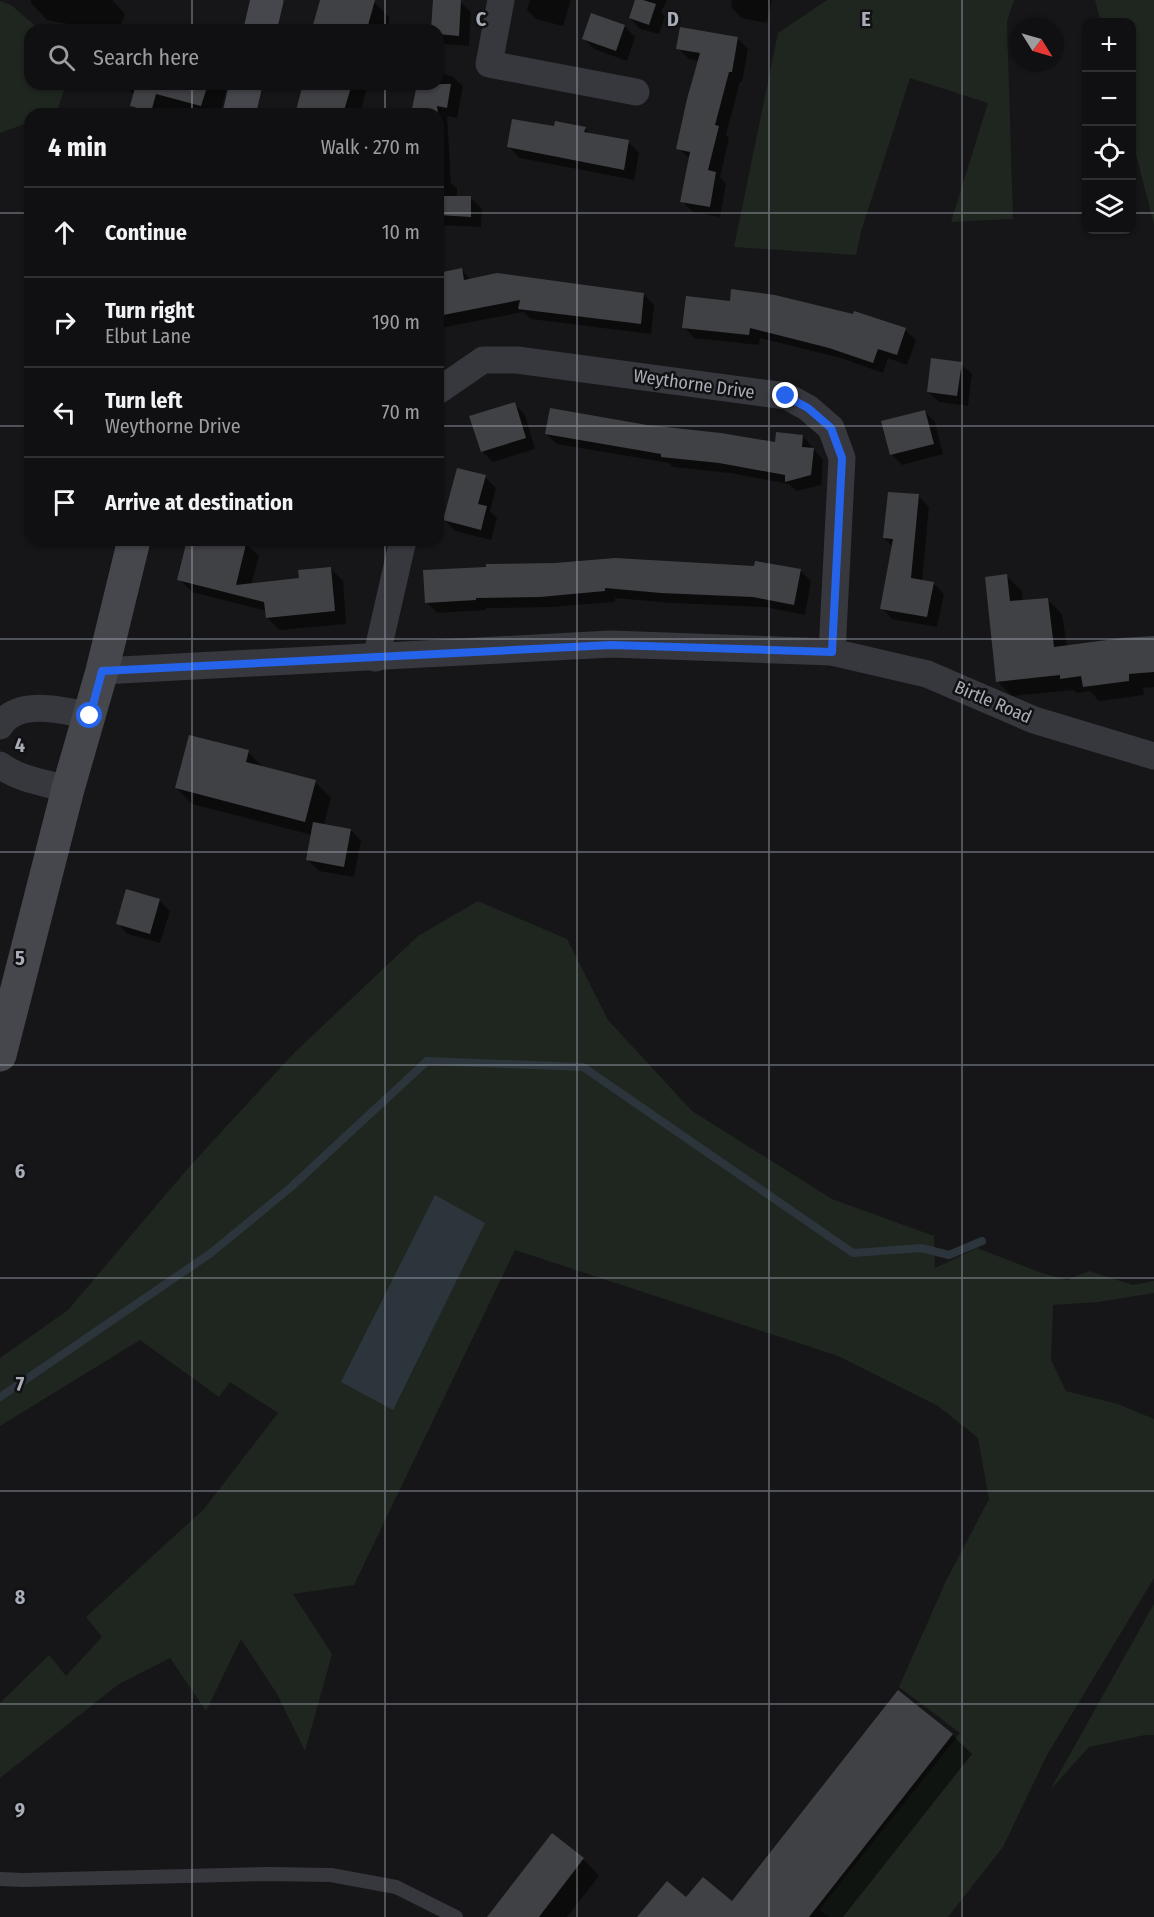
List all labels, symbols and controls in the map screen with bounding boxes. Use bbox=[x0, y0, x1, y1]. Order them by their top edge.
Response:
text: C bbox=[476, 7, 487, 31]
text: D bbox=[667, 7, 679, 31]
text: E bbox=[861, 7, 871, 31]
north arrow bbox=[1010, 18, 1064, 72]
map controls bbox=[1082, 18, 1136, 234]
button: + bbox=[1082, 18, 1136, 72]
search box bbox=[24, 24, 444, 90]
icon: search bbox=[45, 41, 78, 74]
text: Search here bbox=[93, 44, 199, 71]
button: − bbox=[1082, 72, 1136, 126]
button: locate bbox=[1082, 126, 1136, 180]
text: 4 min bbox=[48, 132, 107, 163]
text: Walk · 270 m bbox=[321, 135, 420, 159]
button: layers bbox=[1082, 180, 1136, 234]
icon: ahead bbox=[48, 216, 81, 249]
text: Continue bbox=[105, 219, 187, 246]
text: 10 m bbox=[382, 220, 420, 244]
text: Turn right bbox=[105, 297, 194, 324]
icon: right bbox=[48, 306, 81, 339]
text: 190 m bbox=[372, 310, 420, 334]
text: Elbut Lane bbox=[105, 324, 191, 348]
street label: Weythorne Drive bbox=[632, 365, 756, 403]
route end bbox=[772, 382, 798, 408]
text: Turn left bbox=[105, 387, 183, 414]
icon: left bbox=[48, 396, 81, 429]
text: 70 m bbox=[382, 400, 420, 424]
text: Weythorne Drive bbox=[105, 414, 241, 438]
icon: arrive bbox=[48, 486, 81, 519]
text: Arrive at destination bbox=[105, 489, 293, 516]
street label: Birtle Road bbox=[951, 676, 1035, 728]
route start bbox=[76, 702, 102, 728]
text: 4 bbox=[15, 733, 25, 757]
text: 5 bbox=[15, 946, 25, 970]
text: 6 bbox=[15, 1159, 25, 1183]
text: 7 bbox=[16, 1372, 25, 1396]
text: 8 bbox=[15, 1585, 26, 1609]
text: 9 bbox=[15, 1798, 25, 1822]

